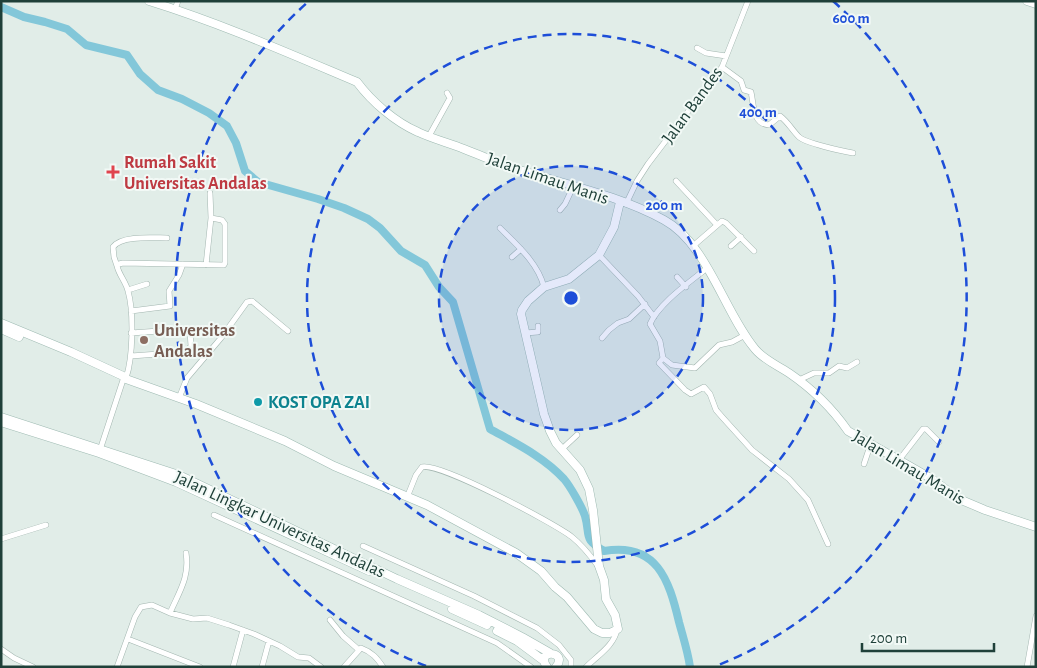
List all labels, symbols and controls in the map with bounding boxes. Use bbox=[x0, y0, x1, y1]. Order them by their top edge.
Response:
text: 600 m bbox=[832, 11, 870, 26]
street label: Jalan Bandes bbox=[659, 64, 726, 147]
text: 400 m bbox=[739, 105, 777, 120]
street label: Jalan Limau Manis bbox=[484, 150, 611, 208]
place label: Rumah Sakit Universitas Andalas bbox=[124, 154, 267, 193]
marker: Rumah Sakit Universitas Andalas bbox=[106, 165, 120, 179]
text: 200 m bbox=[645, 198, 683, 213]
centre of rings bbox=[562, 289, 580, 307]
place label: Universitas Andalas bbox=[154, 322, 235, 361]
marker: Universitas Andalas bbox=[138, 334, 150, 346]
place label: KOST OPA ZAI bbox=[268, 394, 370, 412]
marker: KOST OPA ZAI bbox=[252, 396, 264, 408]
street label: Jalan Limau Manis bbox=[849, 427, 968, 508]
street label: Jalan Lingkar Universitas Andalas bbox=[171, 468, 388, 582]
scale bar bbox=[862, 620, 994, 652]
text: 200 m bbox=[870, 631, 907, 646]

